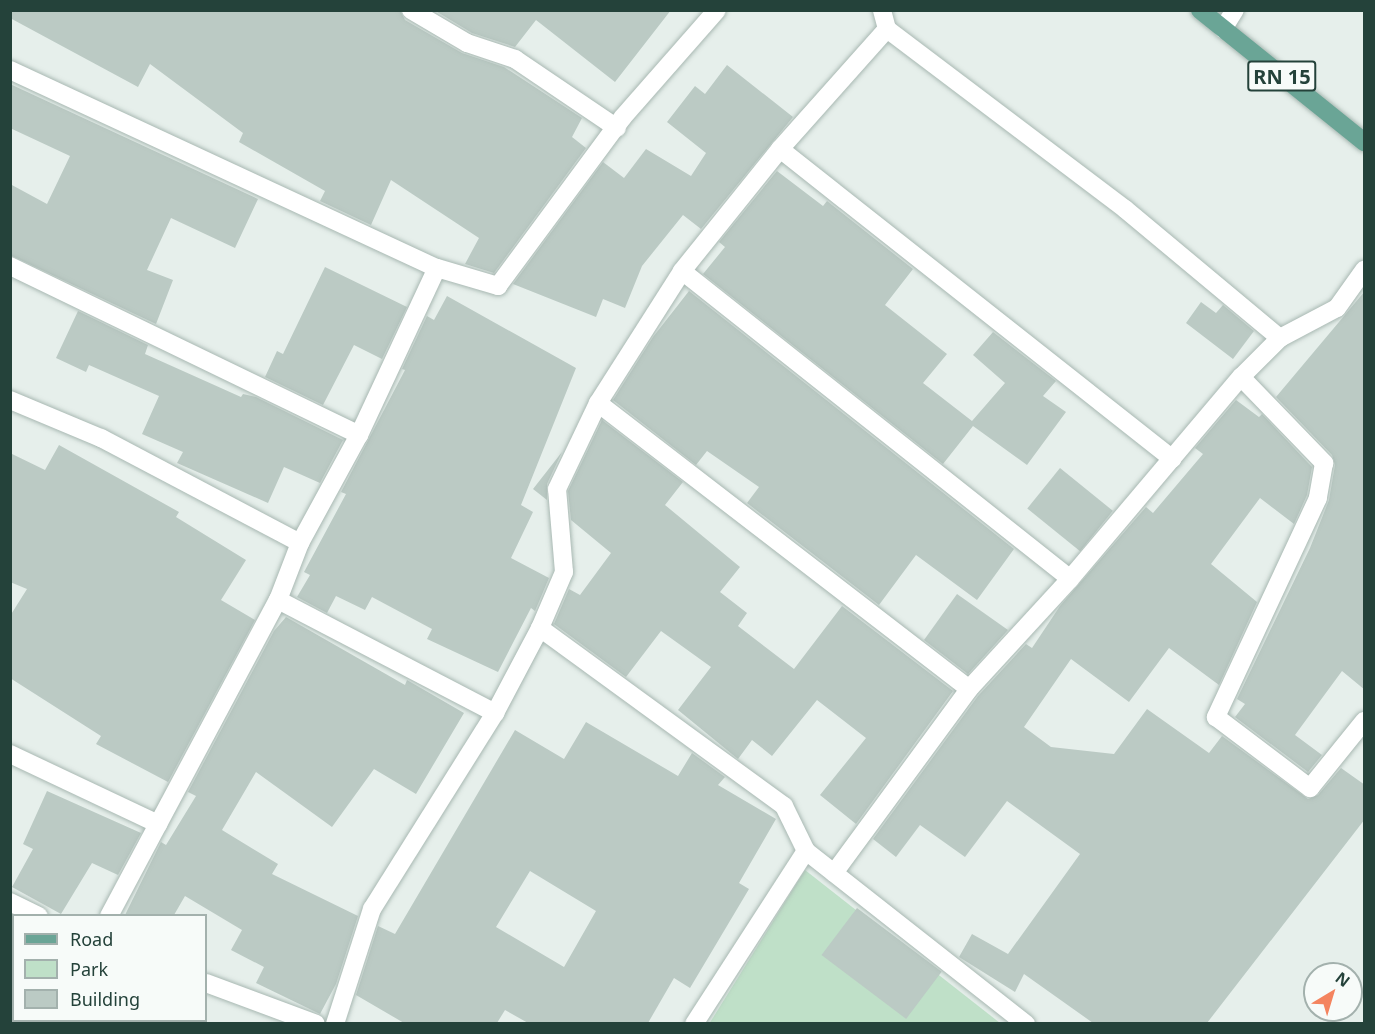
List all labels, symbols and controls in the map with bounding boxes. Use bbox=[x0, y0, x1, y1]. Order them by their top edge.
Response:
road number: RN 15 bbox=[1246, 59, 1318, 93]
legend bbox=[12, 914, 207, 1022]
text: Road bbox=[70, 927, 113, 951]
text: Park bbox=[70, 957, 108, 981]
north arrow bbox=[1303, 962, 1363, 1022]
text: N bbox=[1331, 967, 1355, 992]
text: Building bbox=[70, 987, 140, 1011]

